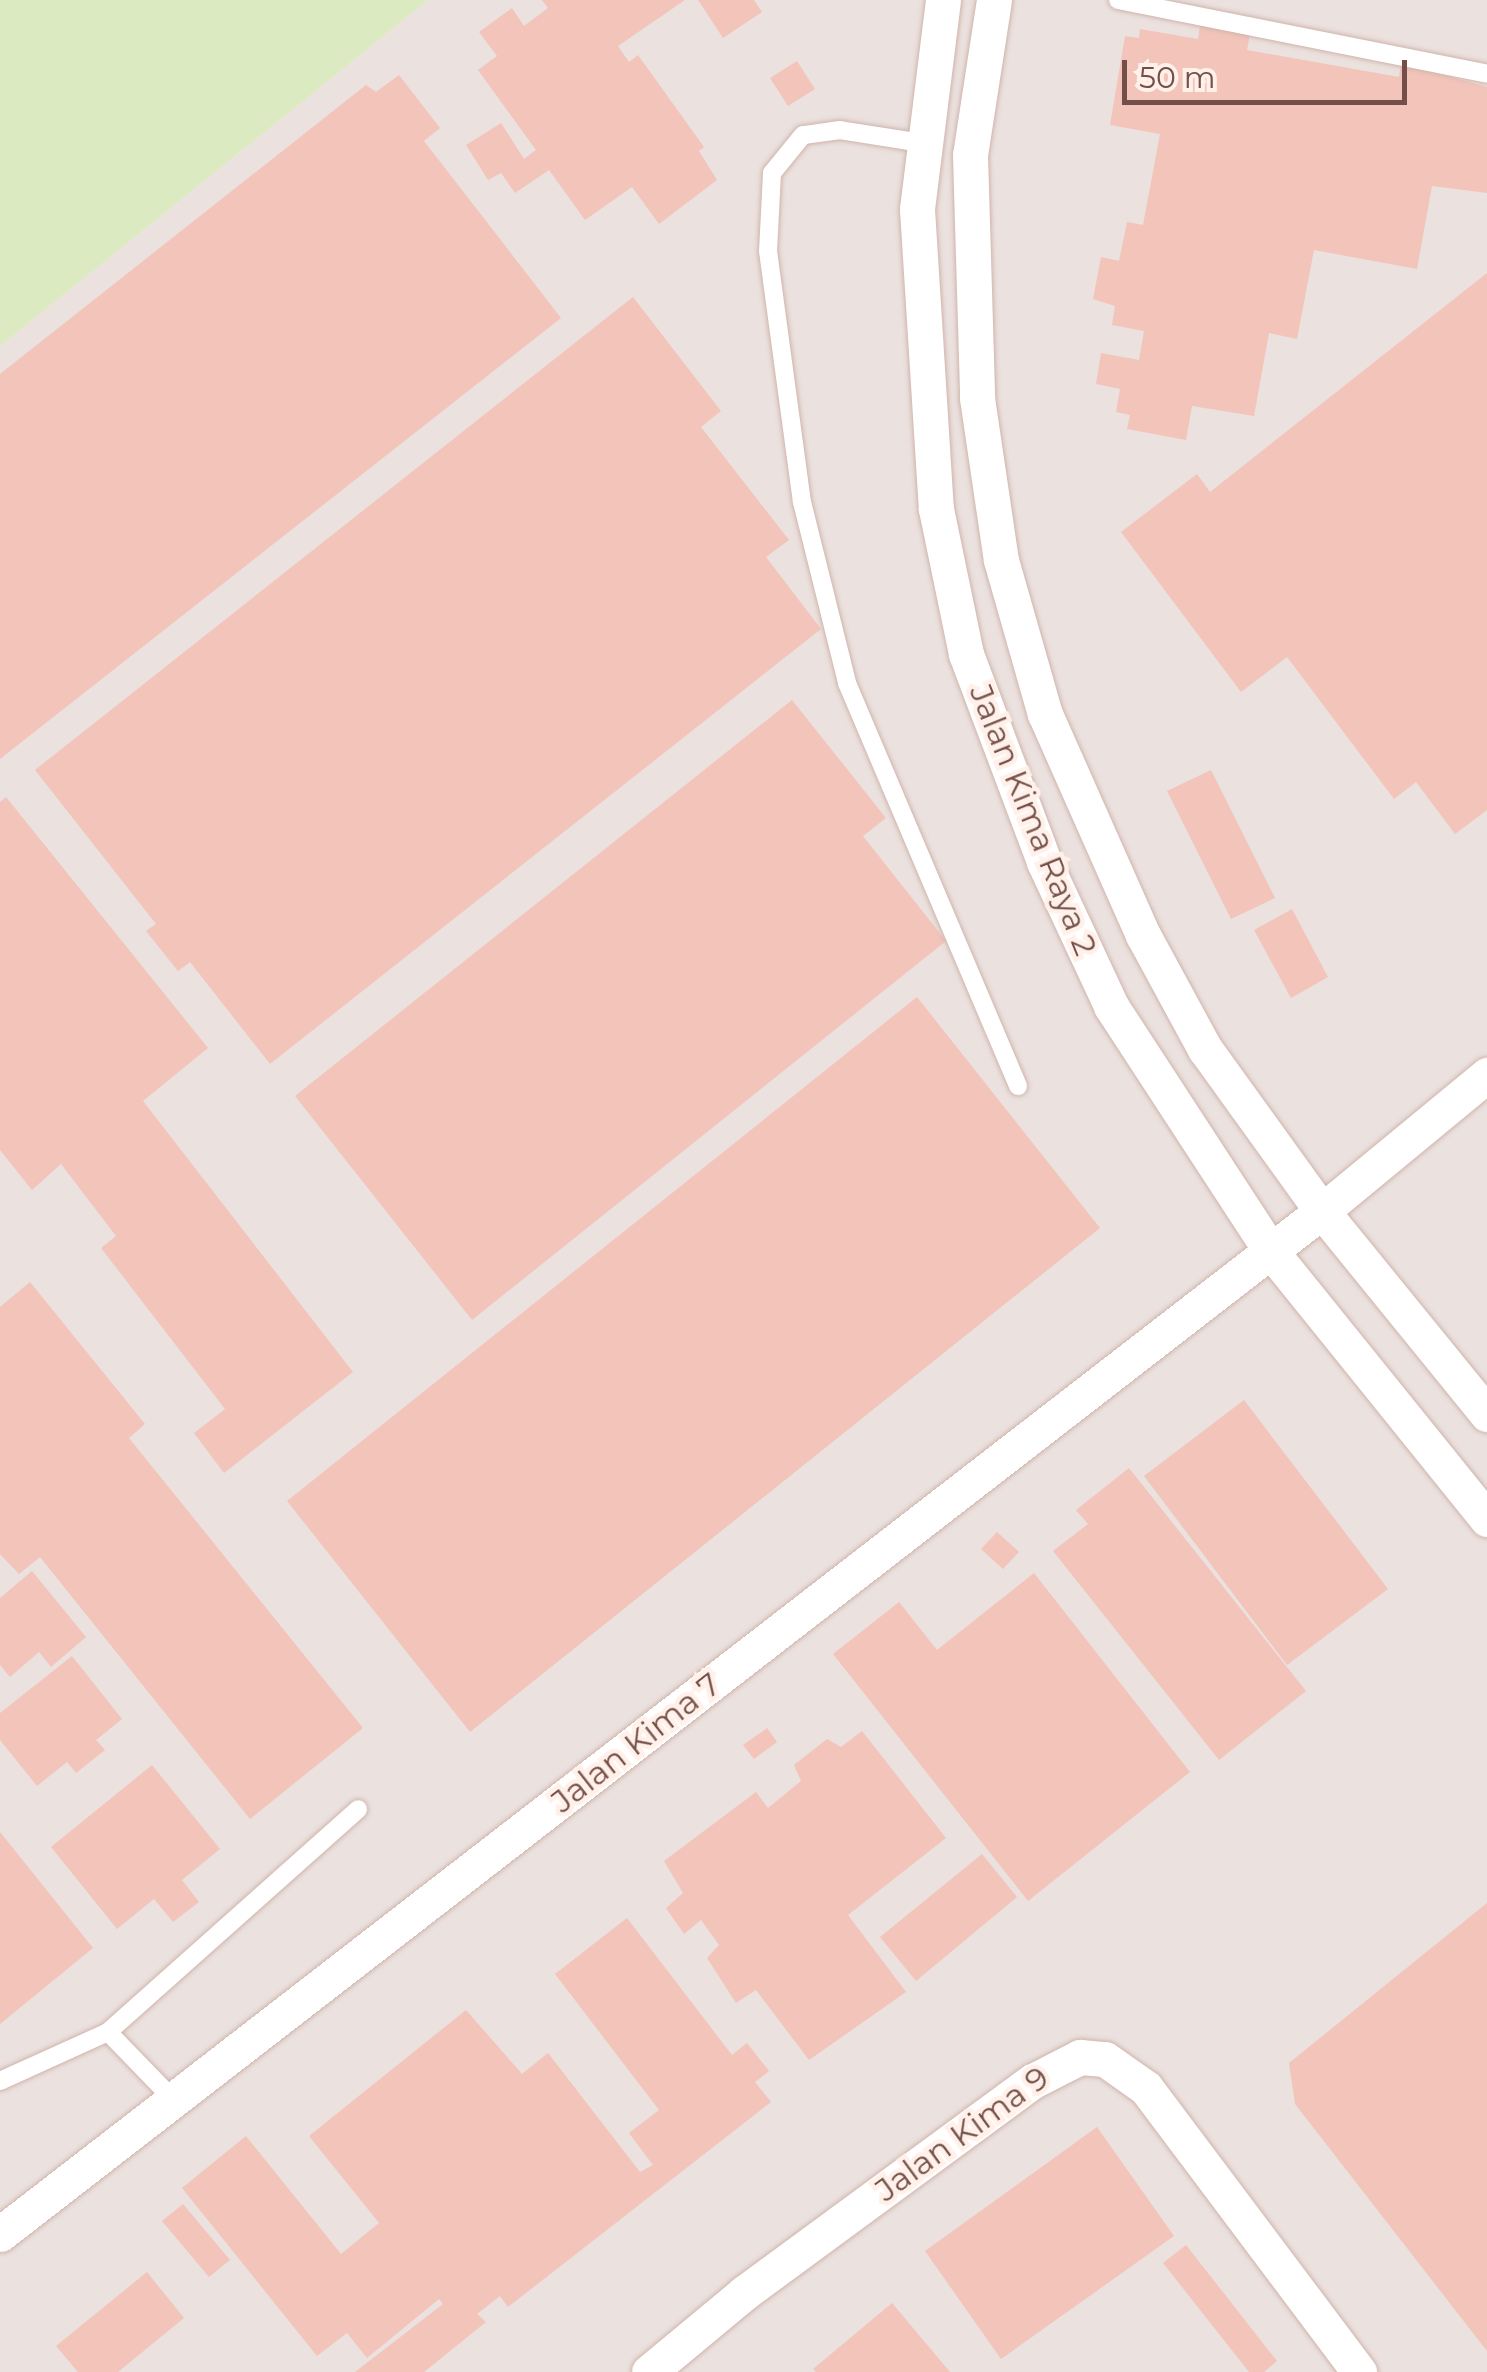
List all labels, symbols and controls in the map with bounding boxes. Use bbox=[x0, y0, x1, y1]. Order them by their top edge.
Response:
scale bar bbox=[1127, 40, 1412, 102]
text: 50 m bbox=[1139, 59, 1216, 96]
street label: Jalan Kima Raya 2 bbox=[961, 679, 1105, 961]
street label: Jalan Kima 7 bbox=[544, 1665, 728, 1821]
street label: Jalan Kima 9 bbox=[868, 2058, 1056, 2210]

